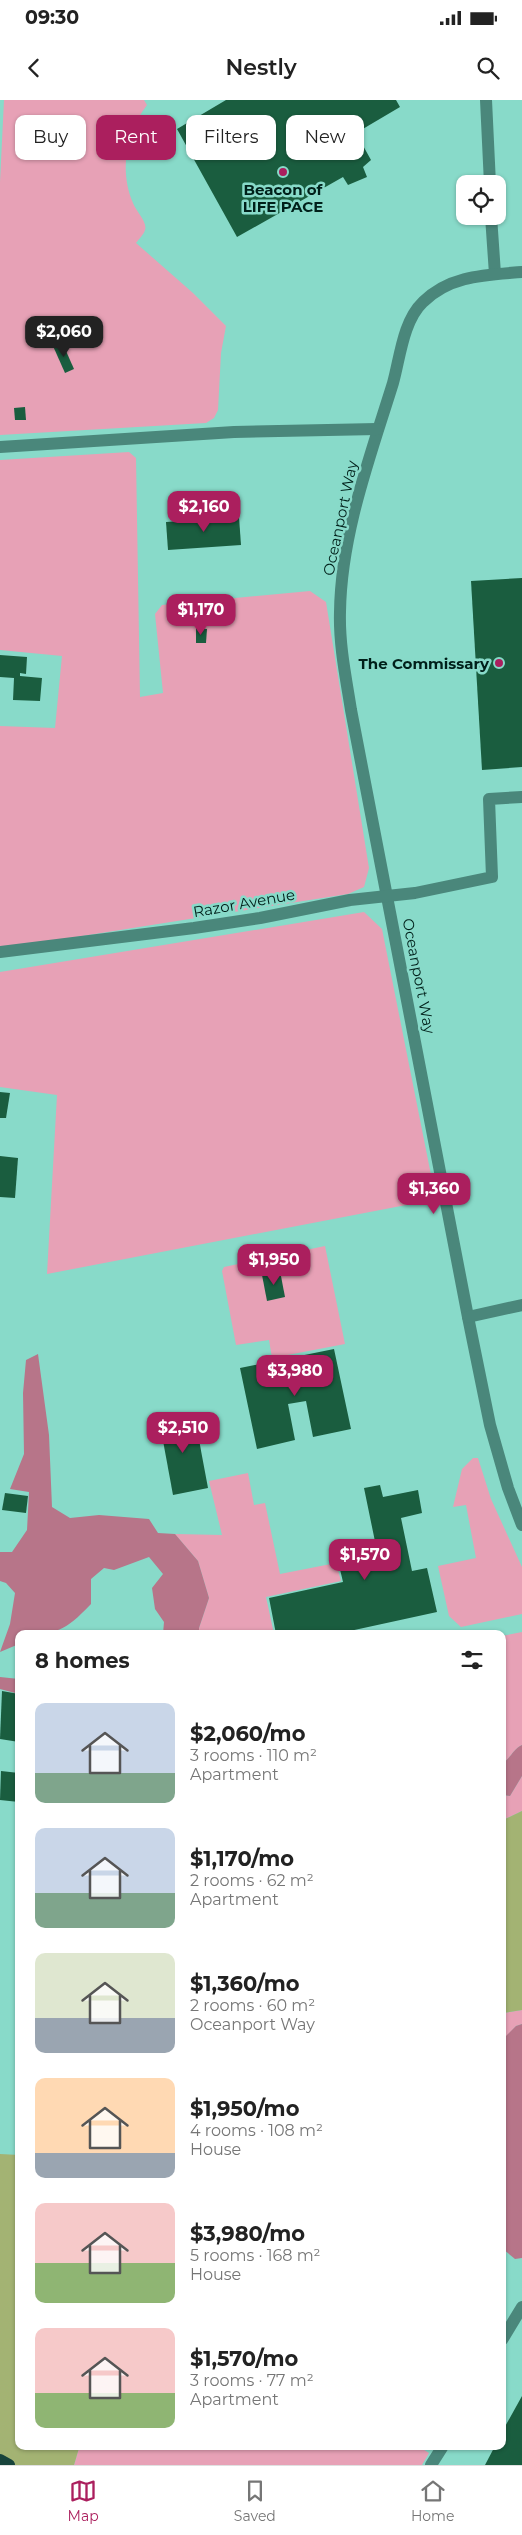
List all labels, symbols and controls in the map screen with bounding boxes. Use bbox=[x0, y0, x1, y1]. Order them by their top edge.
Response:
text: 09:30 bbox=[25, 6, 79, 29]
icon: back bbox=[20, 54, 48, 82]
text: Nestly bbox=[225, 54, 297, 81]
icon: search bbox=[474, 54, 502, 82]
chip: Buy bbox=[15, 115, 86, 160]
chip: Rent bbox=[96, 115, 176, 160]
chip: Filters bbox=[186, 115, 276, 160]
chip: New bbox=[286, 115, 364, 160]
marker: Beacon of LIFE PACE bbox=[277, 166, 289, 178]
map controls bbox=[456, 175, 506, 225]
button: locate bbox=[456, 175, 506, 225]
place label: Beacon of LIFE PACE bbox=[243, 180, 324, 216]
pin: $2,060 bbox=[23, 316, 105, 358]
text: $2,060 bbox=[36, 322, 92, 341]
street label: Oceanport Way bbox=[319, 458, 362, 577]
pin: $2,160 bbox=[163, 490, 245, 533]
text: $2,160 bbox=[178, 497, 230, 516]
pin: $1,170 bbox=[160, 594, 242, 636]
text: $1,170 bbox=[178, 600, 225, 619]
place label: The Commissary bbox=[359, 654, 490, 673]
marker: The Commissary bbox=[493, 657, 505, 669]
street label: Razor Avenue bbox=[192, 885, 296, 921]
street label: Oceanport Way bbox=[399, 917, 440, 1036]
pin: $1,360 bbox=[393, 1172, 475, 1215]
text: $1,360 bbox=[408, 1179, 460, 1198]
pin: $1,950 bbox=[233, 1244, 315, 1286]
text: $1,950 bbox=[248, 1250, 300, 1269]
pin: $3,980 bbox=[254, 1354, 336, 1397]
text: $3,980 bbox=[267, 1361, 323, 1380]
pin: $2,510 bbox=[142, 1412, 224, 1454]
text: $2,510 bbox=[158, 1418, 208, 1437]
pin: $1,570 bbox=[324, 1538, 406, 1581]
text: $1,570 bbox=[340, 1545, 390, 1564]
icon: filters bbox=[458, 1646, 486, 1674]
text: 8 homes bbox=[35, 1648, 130, 1673]
text: $2,060/mo bbox=[190, 1721, 305, 1746]
icon: home bbox=[75, 1723, 135, 1783]
text: 3 rooms · 110 m² bbox=[190, 1746, 317, 1765]
text: Apartment bbox=[190, 1765, 279, 1784]
text: $1,170/mo bbox=[190, 1846, 294, 1871]
icon: home bbox=[75, 1848, 135, 1908]
text: 2 rooms · 62 m² bbox=[190, 1871, 314, 1890]
text: Apartment bbox=[190, 1890, 279, 1909]
text: $1,360/mo bbox=[190, 1971, 300, 1996]
icon: home bbox=[75, 1973, 135, 2033]
text: 2 rooms · 60 m² bbox=[190, 1996, 315, 2015]
text: Oceanport Way bbox=[190, 2015, 315, 2034]
text: $1,950/mo bbox=[190, 2096, 299, 2121]
icon: home bbox=[75, 2098, 135, 2158]
text: 4 rooms · 108 m² bbox=[190, 2121, 323, 2140]
text: House bbox=[190, 2140, 241, 2159]
text: $3,980/mo bbox=[190, 2221, 305, 2246]
icon: home bbox=[75, 2223, 135, 2283]
text: 5 rooms · 168 m² bbox=[190, 2246, 321, 2265]
text: House bbox=[190, 2265, 241, 2284]
text: $1,570/mo bbox=[190, 2346, 298, 2371]
icon: home bbox=[75, 2348, 135, 2408]
text: 3 rooms · 77 m² bbox=[190, 2371, 314, 2390]
text: Apartment bbox=[190, 2390, 279, 2409]
tab: Map bbox=[68, 2477, 99, 2525]
tab: Saved bbox=[234, 2477, 276, 2525]
tab: Home bbox=[411, 2477, 454, 2525]

